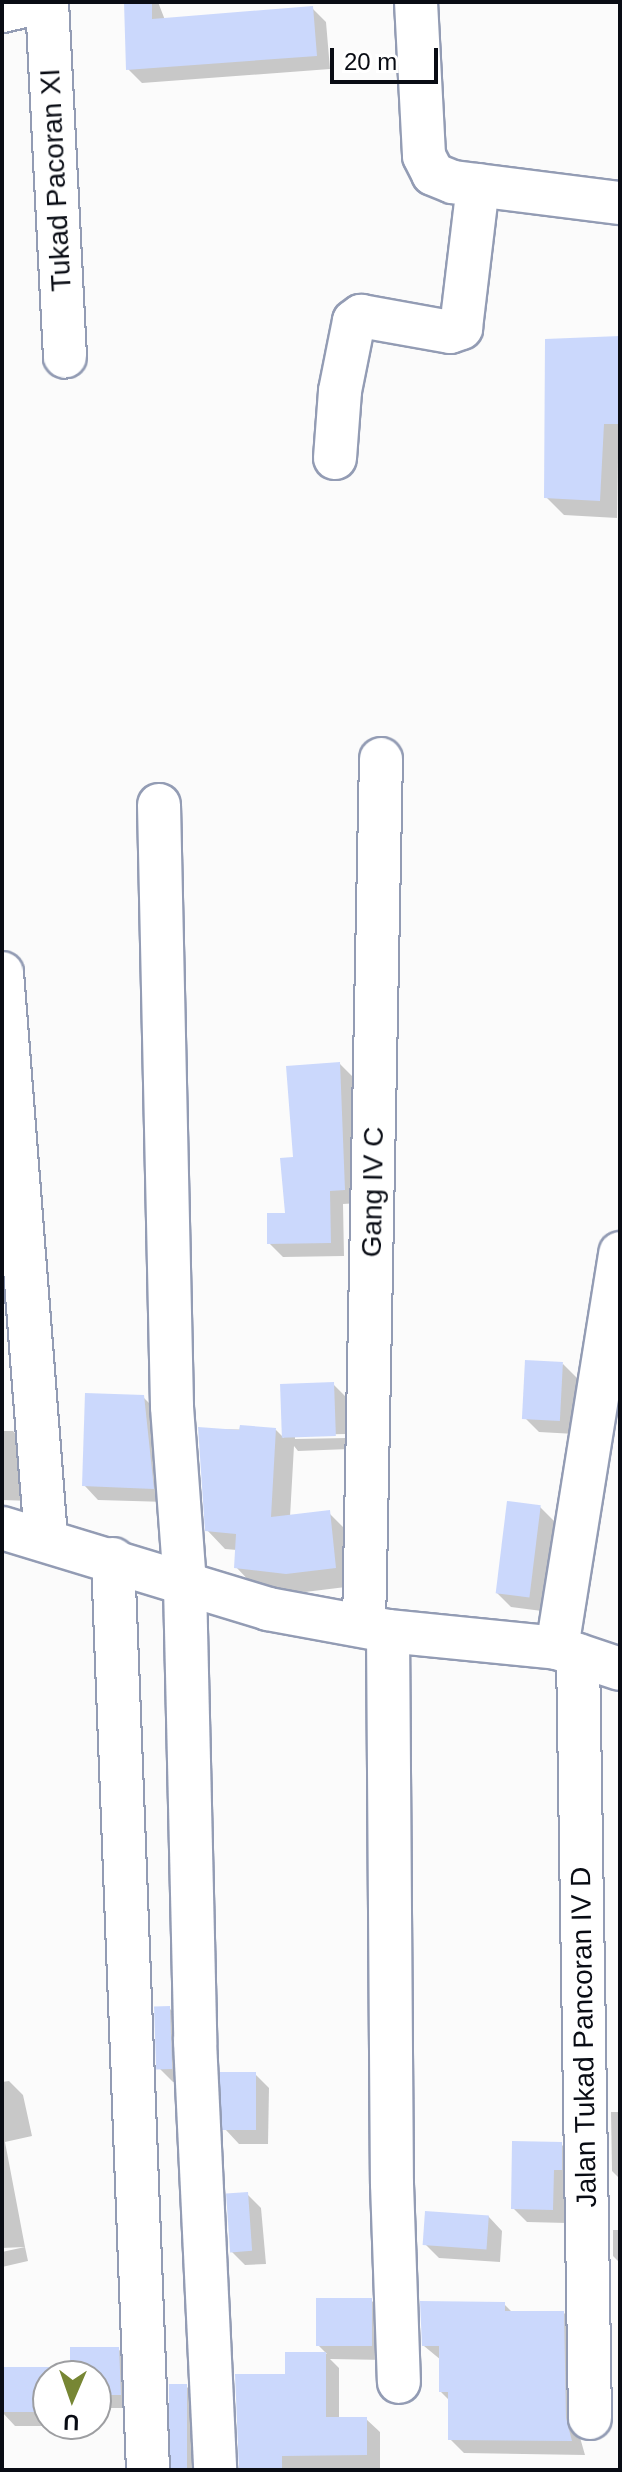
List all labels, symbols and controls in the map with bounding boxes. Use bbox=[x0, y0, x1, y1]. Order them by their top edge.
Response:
scale bar bbox=[334, 32, 442, 82]
text: 20 m bbox=[344, 48, 397, 75]
street label: Tukad Pacoran XI bbox=[33, 68, 79, 292]
street label: Gang IV C bbox=[355, 1126, 391, 1258]
street label: Jalan Tukad Pancoran IV D bbox=[564, 1866, 604, 2208]
north arrow bbox=[32, 2360, 112, 2440]
text: U bbox=[63, 2410, 80, 2435]

